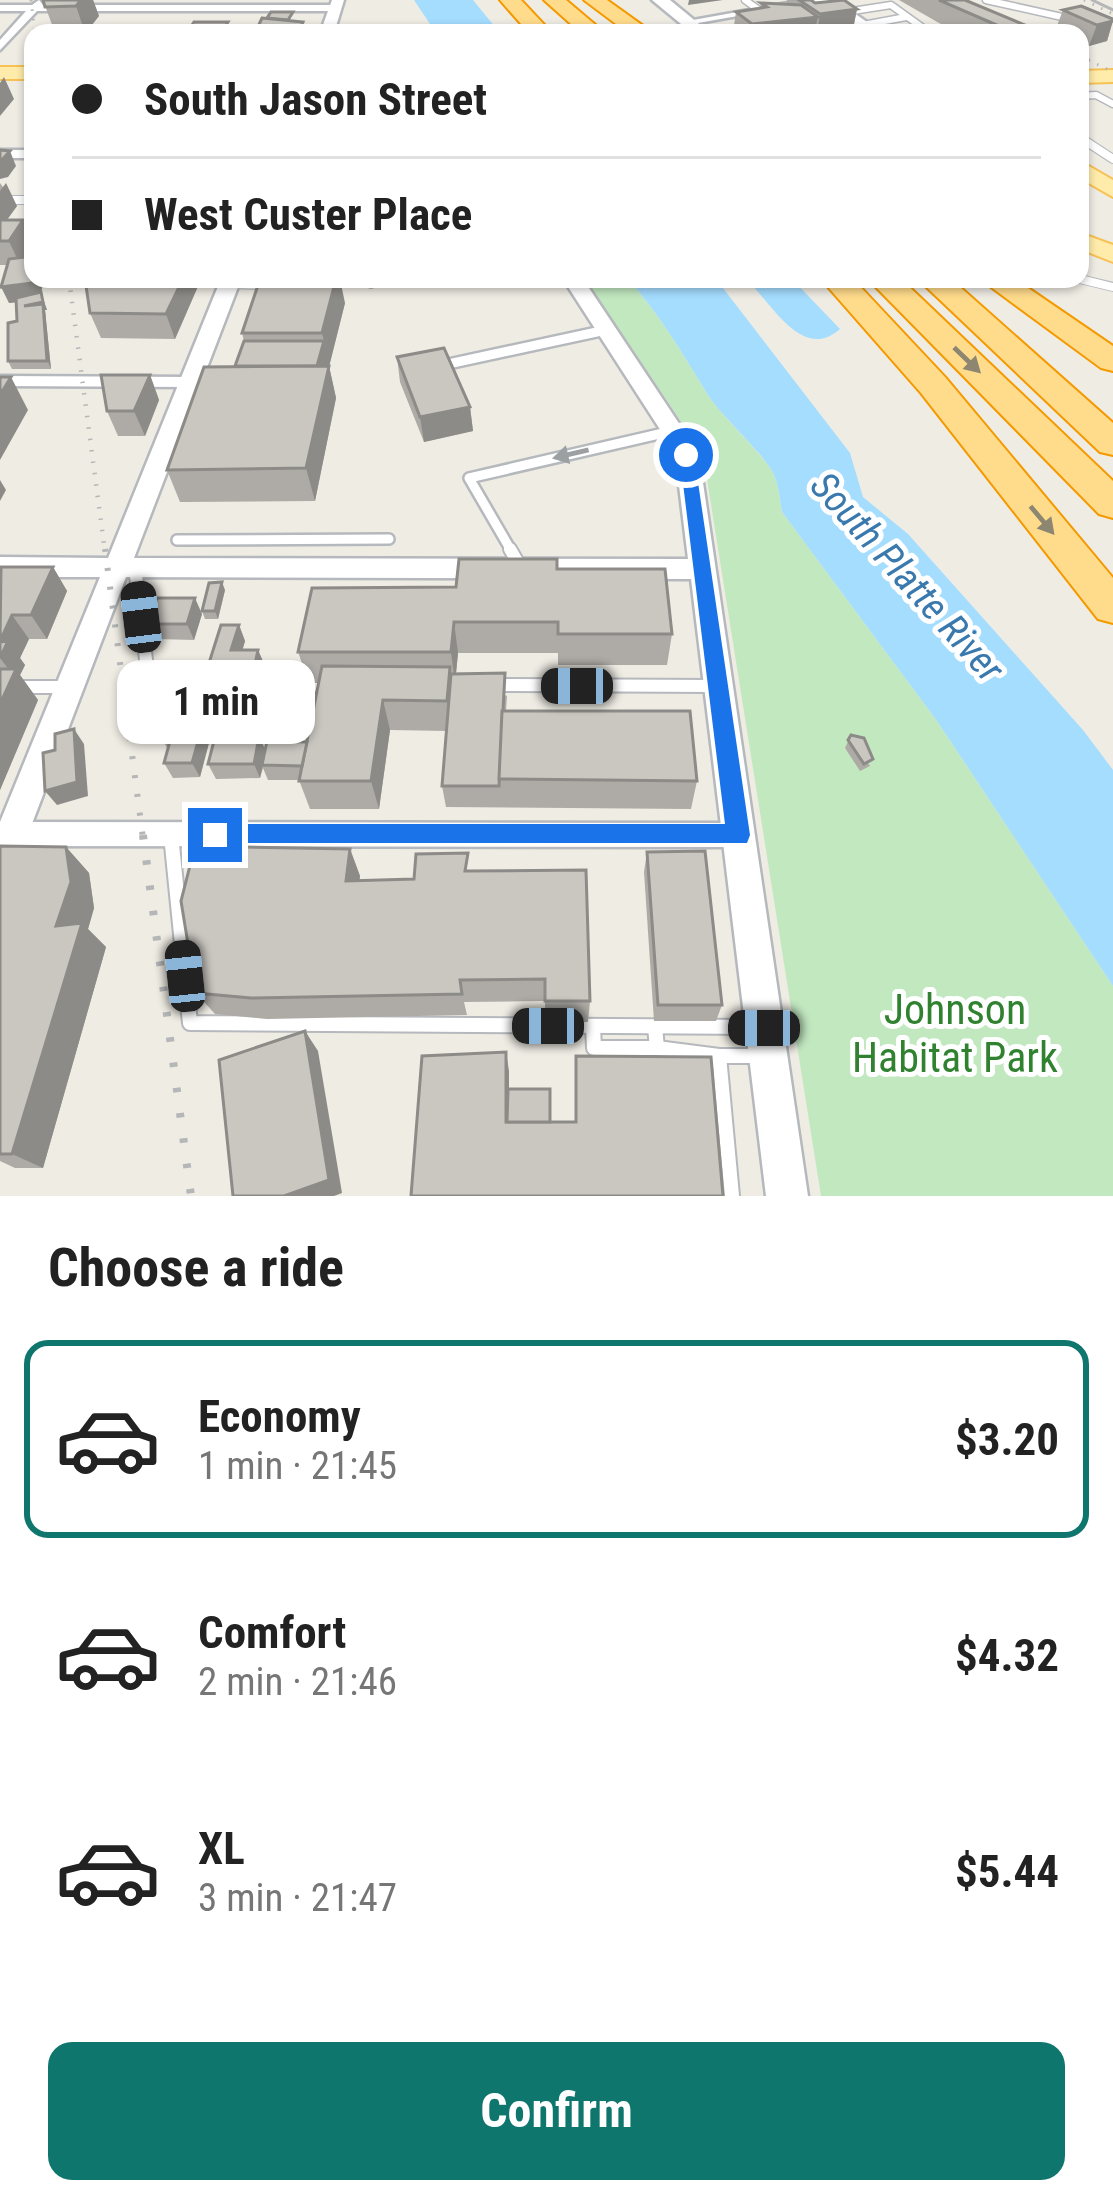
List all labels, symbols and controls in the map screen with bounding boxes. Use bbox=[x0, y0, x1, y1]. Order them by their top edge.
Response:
text: South Jason Street bbox=[144, 73, 487, 126]
text: West Custer Place bbox=[144, 188, 472, 241]
one-way arrow bbox=[952, 346, 981, 374]
route start bbox=[659, 428, 713, 482]
one-way arrow bbox=[552, 445, 589, 464]
water label: South Platte River bbox=[801, 463, 1014, 692]
one-way arrow bbox=[1029, 505, 1055, 535]
car bbox=[119, 579, 163, 655]
callout: 1 min bbox=[116, 661, 314, 745]
car bbox=[541, 668, 613, 704]
text: 1 min bbox=[173, 679, 259, 725]
route end bbox=[188, 808, 242, 862]
car bbox=[163, 938, 207, 1014]
park label: Johnson Habitat Park bbox=[852, 985, 1058, 1082]
car bbox=[512, 1008, 584, 1044]
car bbox=[728, 1010, 800, 1046]
text: Choose a ride bbox=[48, 1236, 344, 1299]
icon: car bbox=[54, 1385, 162, 1493]
text: Economy bbox=[198, 1390, 361, 1443]
text: $3.20 bbox=[955, 1413, 1059, 1466]
text: 1 min · 21:45 bbox=[198, 1443, 397, 1489]
icon: car bbox=[54, 1601, 162, 1709]
text: Comfort bbox=[198, 1606, 346, 1659]
text: $4.32 bbox=[955, 1629, 1059, 1682]
text: 2 min · 21:46 bbox=[198, 1659, 397, 1705]
icon: car bbox=[54, 1817, 162, 1925]
text: XL bbox=[198, 1822, 245, 1875]
text: $5.44 bbox=[955, 1845, 1059, 1898]
text: 3 min · 21:47 bbox=[198, 1875, 397, 1921]
button: Confirm bbox=[48, 2042, 1065, 2180]

